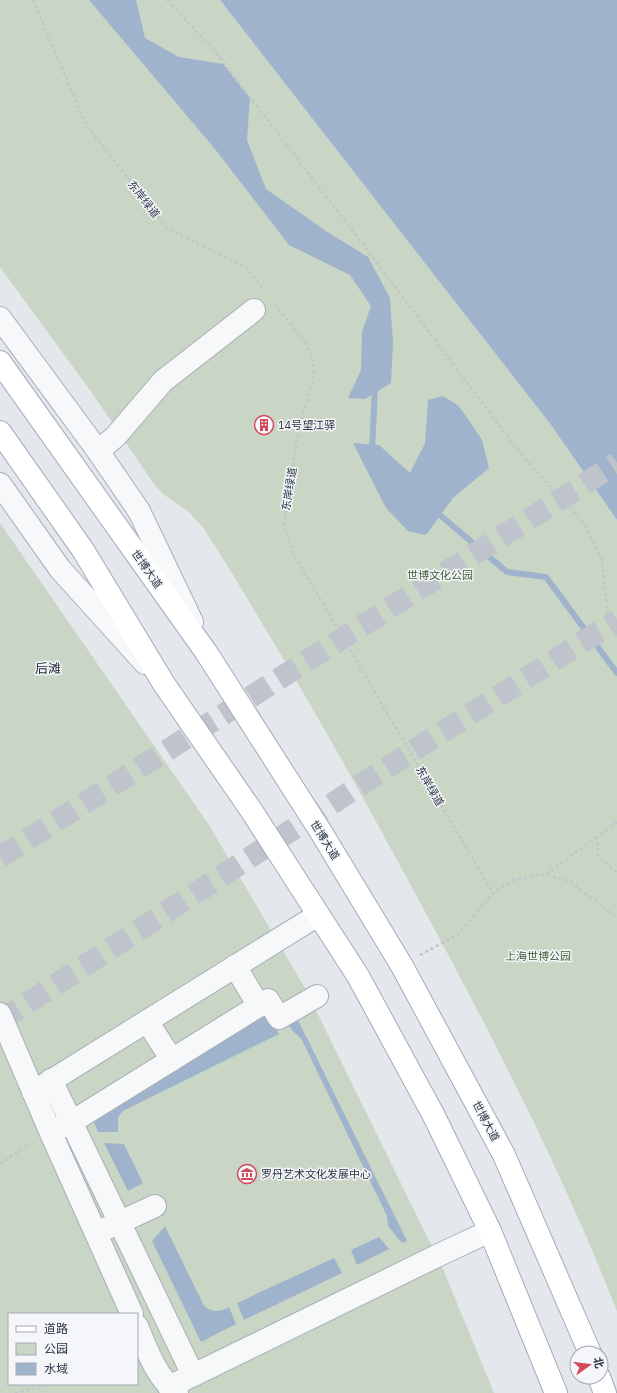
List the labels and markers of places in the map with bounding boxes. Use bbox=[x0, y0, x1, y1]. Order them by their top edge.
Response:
building icon: 14号望江驿 bbox=[253, 414, 275, 436]
place label: 14号望江驿 bbox=[278, 418, 335, 432]
museum icon: 罗丹艺术文化发展中心 bbox=[236, 1163, 258, 1185]
place label: 罗丹艺术文化发展中心 bbox=[261, 1167, 371, 1181]

